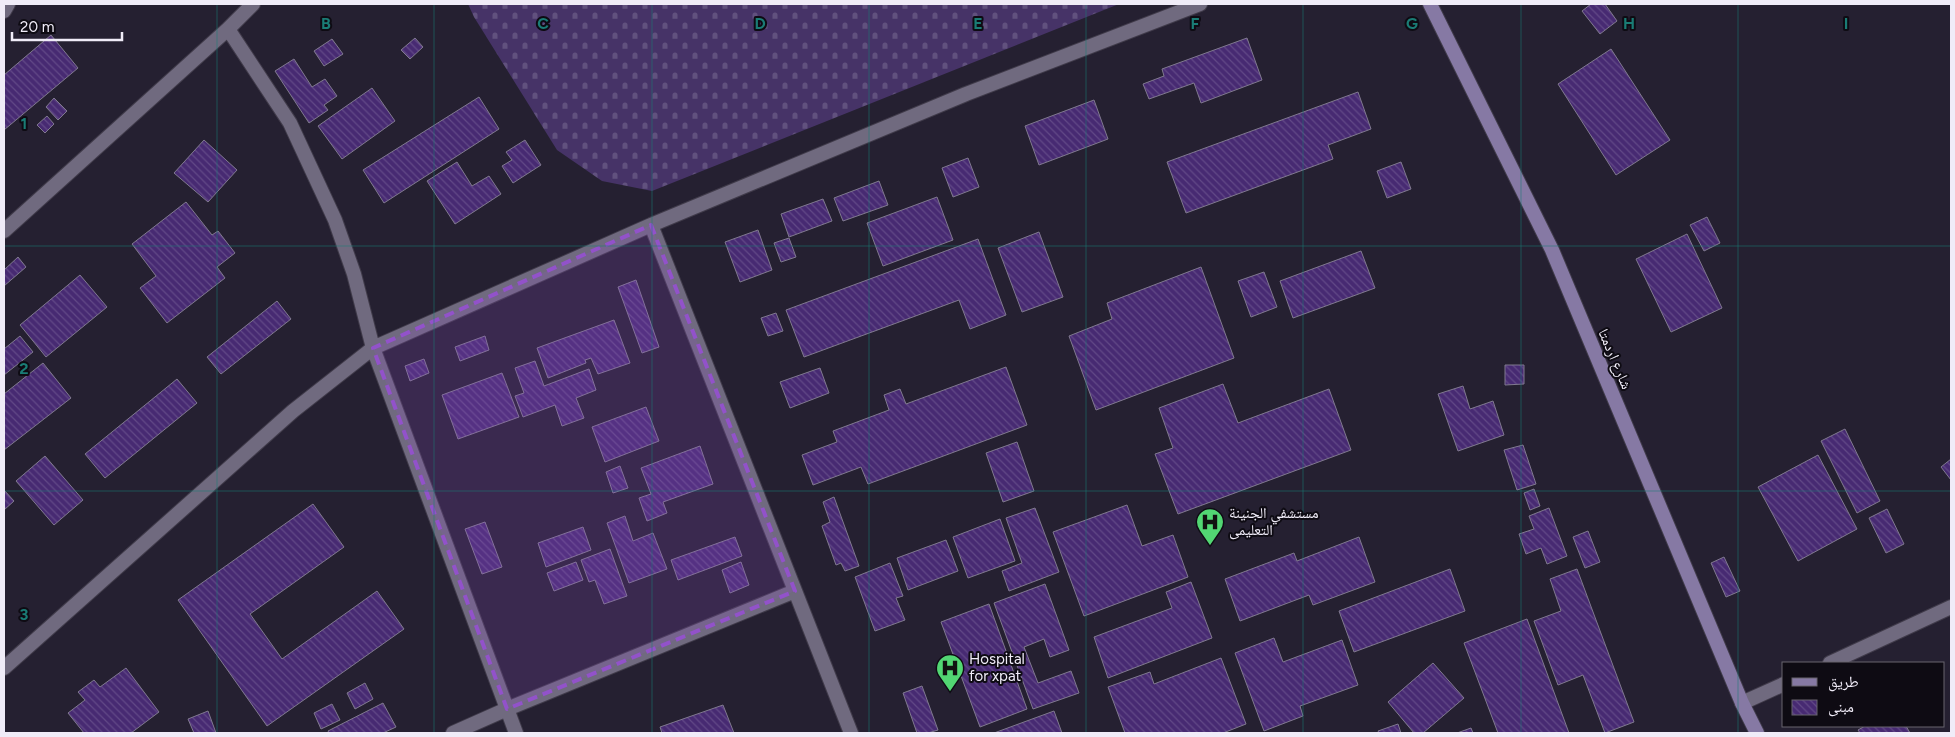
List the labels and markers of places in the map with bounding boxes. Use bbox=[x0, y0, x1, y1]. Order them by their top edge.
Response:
place label: مستشفي الجنينة التعليمى bbox=[1229, 504, 1319, 540]
hospital icon: مستشفي الجنينة التعليمى bbox=[1195, 507, 1225, 546]
place label: Hospital for xpat bbox=[969, 650, 1025, 685]
hospital icon: Hospital for xpat bbox=[935, 653, 965, 692]

